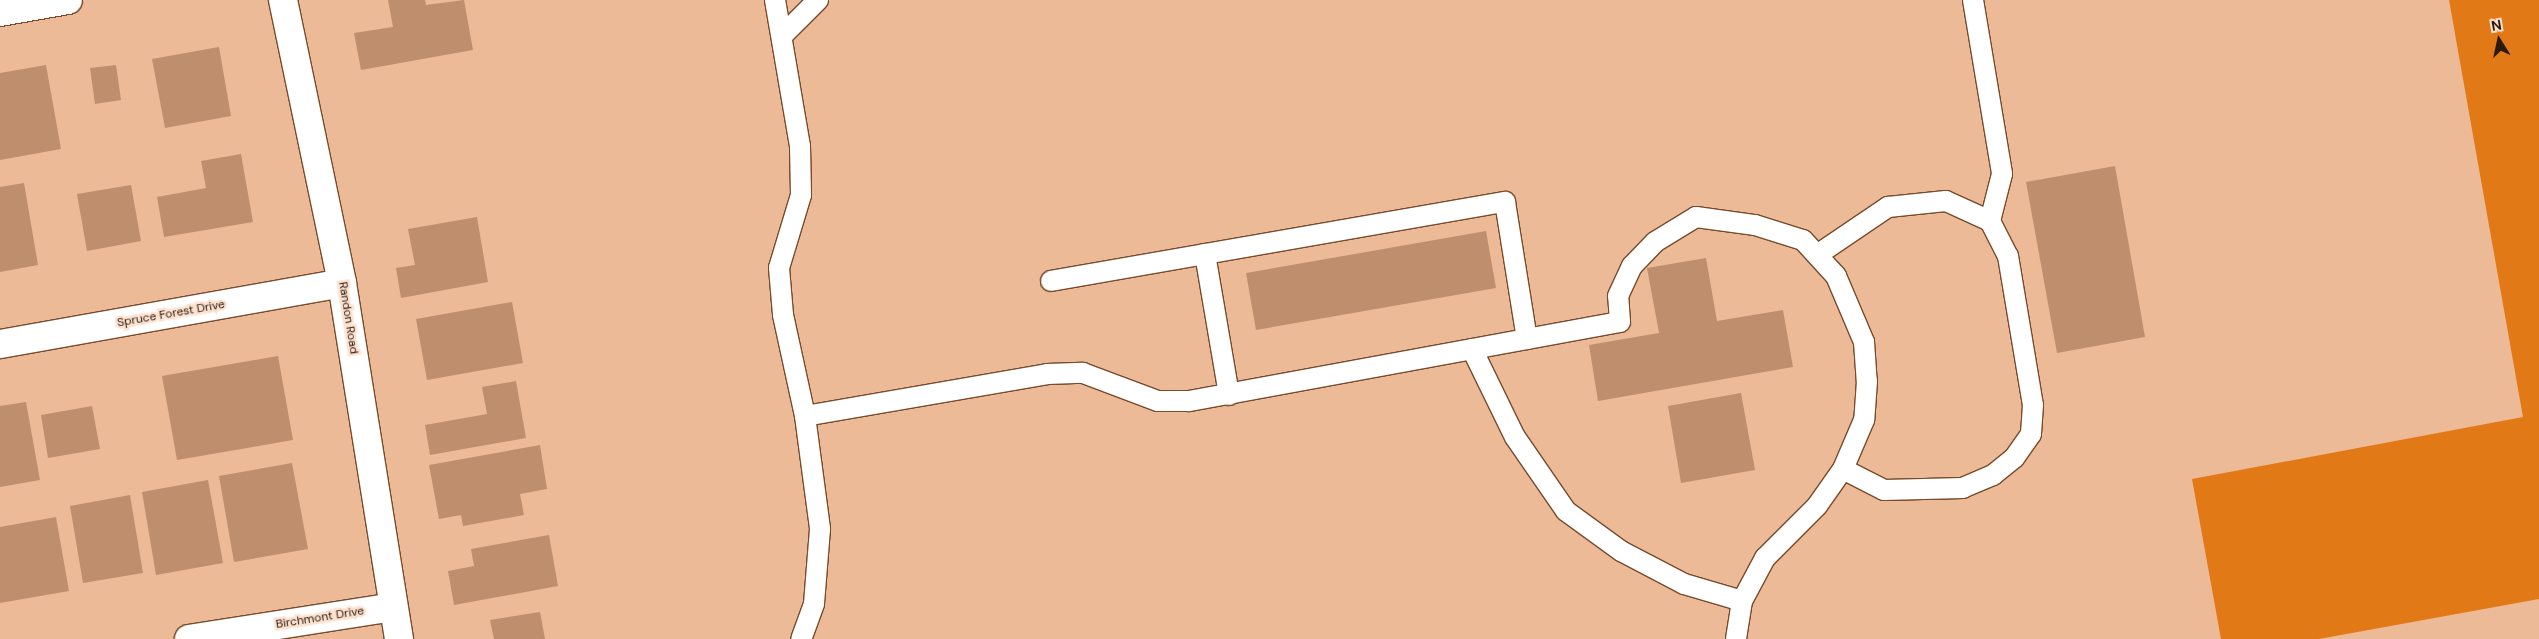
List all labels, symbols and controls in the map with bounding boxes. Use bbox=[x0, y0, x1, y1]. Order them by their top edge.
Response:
north arrow bbox=[2474, 15, 2524, 65]
text: N bbox=[2490, 15, 2503, 35]
street label: Randon Road bbox=[335, 281, 361, 355]
street label: Spruce Forest Drive bbox=[116, 297, 226, 331]
street label: Birchmont Drive bbox=[275, 604, 365, 632]

